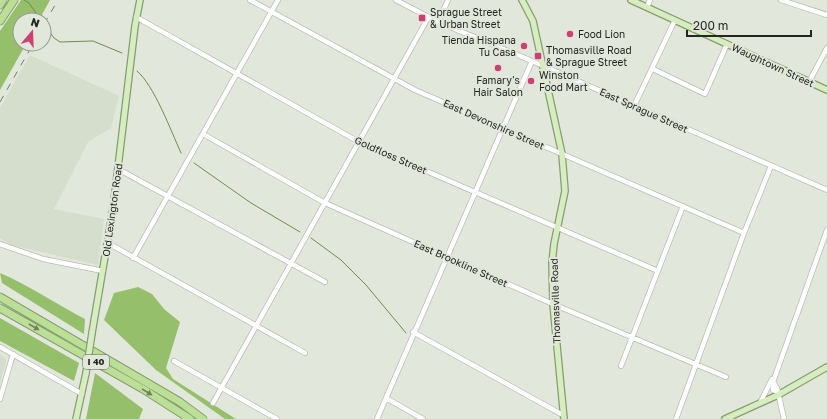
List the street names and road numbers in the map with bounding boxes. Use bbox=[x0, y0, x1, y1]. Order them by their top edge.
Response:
street label: Waughtown Street bbox=[730, 41, 816, 89]
street label: East Sprague Street bbox=[598, 85, 690, 135]
street label: East Devonshire Street bbox=[442, 96, 546, 152]
street label: Goldfloss Street bbox=[353, 134, 429, 176]
street label: Old Lexington Road bbox=[100, 163, 124, 257]
street label: East Brookline Street bbox=[412, 237, 510, 289]
street label: Thomasville Road bbox=[548, 258, 562, 344]
road number: I 40 bbox=[83, 355, 109, 369]

